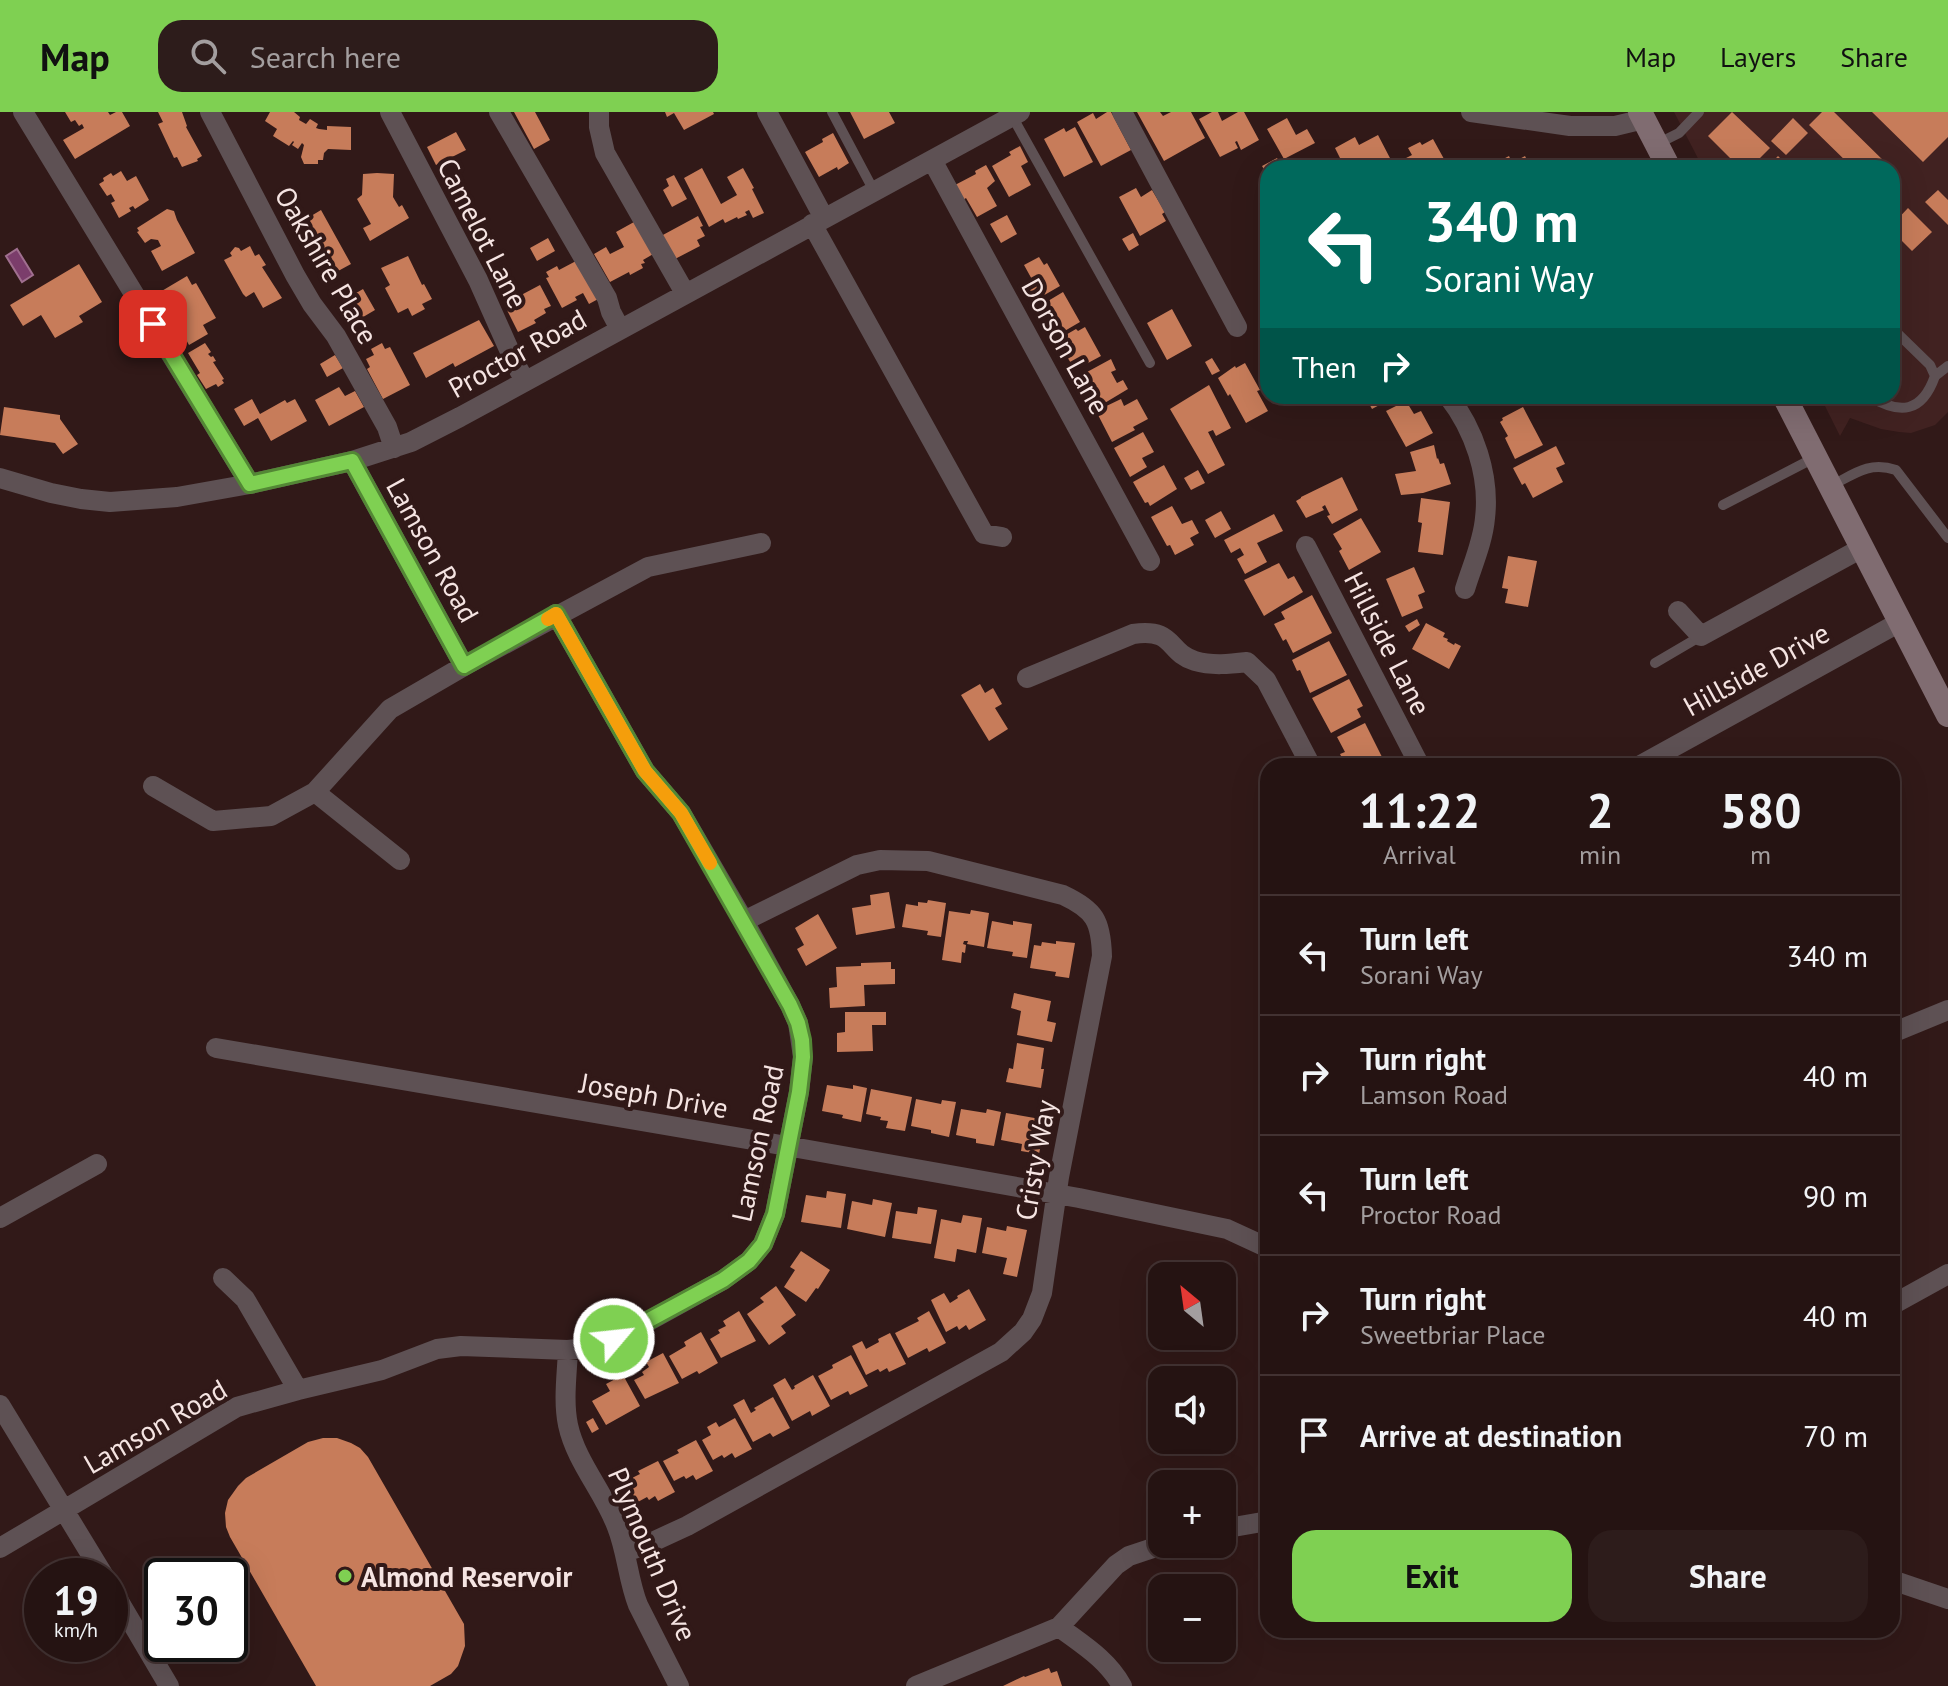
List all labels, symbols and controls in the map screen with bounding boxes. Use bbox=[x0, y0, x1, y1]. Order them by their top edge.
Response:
search box bbox=[158, 20, 718, 92]
text: Map bbox=[40, 32, 110, 81]
icon: search bbox=[186, 34, 230, 78]
text: Search here bbox=[250, 37, 401, 76]
text: Map bbox=[1625, 38, 1676, 75]
text: Layers bbox=[1720, 38, 1796, 75]
text: Share bbox=[1840, 38, 1908, 75]
street label: Camelot Lane bbox=[429, 152, 537, 314]
street label: Oakshire Place bbox=[267, 179, 387, 351]
text: 340 m bbox=[1424, 185, 1579, 257]
icon: left bbox=[1292, 192, 1396, 296]
text: Sorani Way bbox=[1424, 255, 1594, 302]
street label: Dorson Lane bbox=[1014, 272, 1118, 420]
pin bbox=[119, 290, 187, 358]
street label: Proctor Road bbox=[441, 300, 593, 406]
icon: arrive bbox=[131, 302, 175, 346]
icon: right bbox=[1373, 344, 1417, 388]
text: Then bbox=[1292, 347, 1357, 386]
street label: Lamson Road bbox=[378, 471, 488, 629]
street label: Hillside Lane bbox=[1336, 565, 1440, 721]
street label: Hillside Drive bbox=[1676, 614, 1836, 724]
text: 11:22 bbox=[1359, 779, 1480, 841]
text: 2 bbox=[1586, 779, 1614, 841]
text: 580 bbox=[1720, 779, 1801, 841]
text: Arrival bbox=[1383, 838, 1456, 871]
text: min bbox=[1579, 838, 1621, 871]
text: m bbox=[1750, 838, 1771, 871]
text: Turn left bbox=[1360, 919, 1468, 958]
icon: left bbox=[1292, 933, 1336, 977]
text: 340 m bbox=[1787, 936, 1868, 975]
text: Sorani Way bbox=[1360, 958, 1483, 991]
text: Turn right bbox=[1360, 1039, 1486, 1078]
icon: right bbox=[1292, 1053, 1336, 1097]
text: 40 m bbox=[1803, 1056, 1868, 1095]
street label: Lamson Road bbox=[722, 1061, 792, 1225]
street label: Joseph Drive bbox=[576, 1064, 731, 1126]
text: Lamson Road bbox=[1360, 1078, 1508, 1111]
street label: Cristy Way bbox=[1006, 1097, 1064, 1223]
text: Turn left bbox=[1360, 1159, 1468, 1198]
icon: left bbox=[1292, 1173, 1336, 1217]
text: 90 m bbox=[1803, 1176, 1868, 1215]
text: Proctor Road bbox=[1360, 1198, 1501, 1231]
north arrow bbox=[1148, 1262, 1236, 1350]
map controls bbox=[1148, 1262, 1236, 1662]
text: Turn right bbox=[1360, 1279, 1486, 1318]
icon: right bbox=[1292, 1293, 1336, 1337]
text: 40 m bbox=[1803, 1296, 1868, 1335]
position arrow bbox=[572, 1297, 656, 1381]
text: Sweetbriar Place bbox=[1360, 1318, 1545, 1351]
button: sound bbox=[1148, 1366, 1236, 1454]
street label: Lamson Road bbox=[77, 1370, 233, 1482]
icon: arrive bbox=[1292, 1413, 1336, 1457]
text: Arrive at destination bbox=[1360, 1416, 1622, 1455]
text: 70 m bbox=[1803, 1416, 1868, 1455]
street label: Plymouth Drive bbox=[600, 1462, 706, 1646]
button: + bbox=[1148, 1470, 1236, 1558]
button: Exit bbox=[1292, 1530, 1572, 1622]
button: Share bbox=[1588, 1530, 1868, 1622]
speed limit sign: 30 bbox=[144, 1558, 248, 1662]
place label: Almond Reservoir bbox=[361, 1558, 573, 1595]
marker: Almond Reservoir bbox=[336, 1567, 354, 1585]
text: 19 bbox=[53, 1574, 99, 1626]
button: − bbox=[1148, 1574, 1236, 1662]
text: km/h bbox=[54, 1617, 98, 1643]

